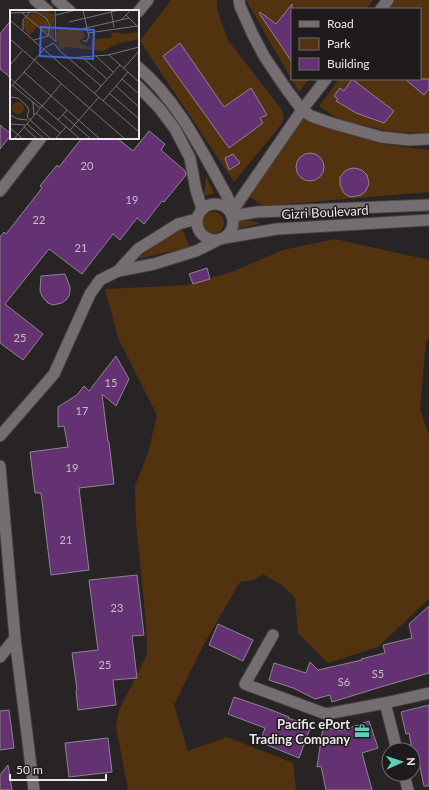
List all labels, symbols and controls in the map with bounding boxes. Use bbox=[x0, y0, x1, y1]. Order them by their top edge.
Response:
legend bbox=[291, 8, 421, 80]
inset map bbox=[10, 10, 139, 139]
text: Road bbox=[327, 16, 354, 31]
text: Park bbox=[327, 36, 351, 51]
text: Building bbox=[327, 56, 370, 71]
house number: 20 bbox=[81, 159, 94, 172]
house number: 19 bbox=[126, 193, 138, 206]
street label: Gizri Boulevard bbox=[281, 202, 369, 222]
house number: 22 bbox=[33, 213, 45, 226]
house number: 21 bbox=[75, 241, 87, 254]
house number: 25 bbox=[14, 331, 26, 344]
house number: 15 bbox=[105, 376, 117, 389]
house number: 17 bbox=[76, 404, 88, 417]
house number: 19 bbox=[66, 461, 78, 474]
house number: 21 bbox=[60, 533, 72, 546]
house number: 23 bbox=[111, 601, 123, 614]
house number: 25 bbox=[99, 658, 111, 671]
house number: S5 bbox=[372, 667, 384, 680]
house number: S6 bbox=[338, 675, 350, 688]
place label: Pacific ePort Trading Company bbox=[249, 716, 350, 747]
office icon: Pacific ePort Trading Company bbox=[353, 722, 371, 740]
north arrow bbox=[381, 742, 421, 782]
scale bar bbox=[10, 756, 106, 782]
text: N bbox=[405, 757, 418, 766]
text: 50 m bbox=[16, 762, 43, 777]

